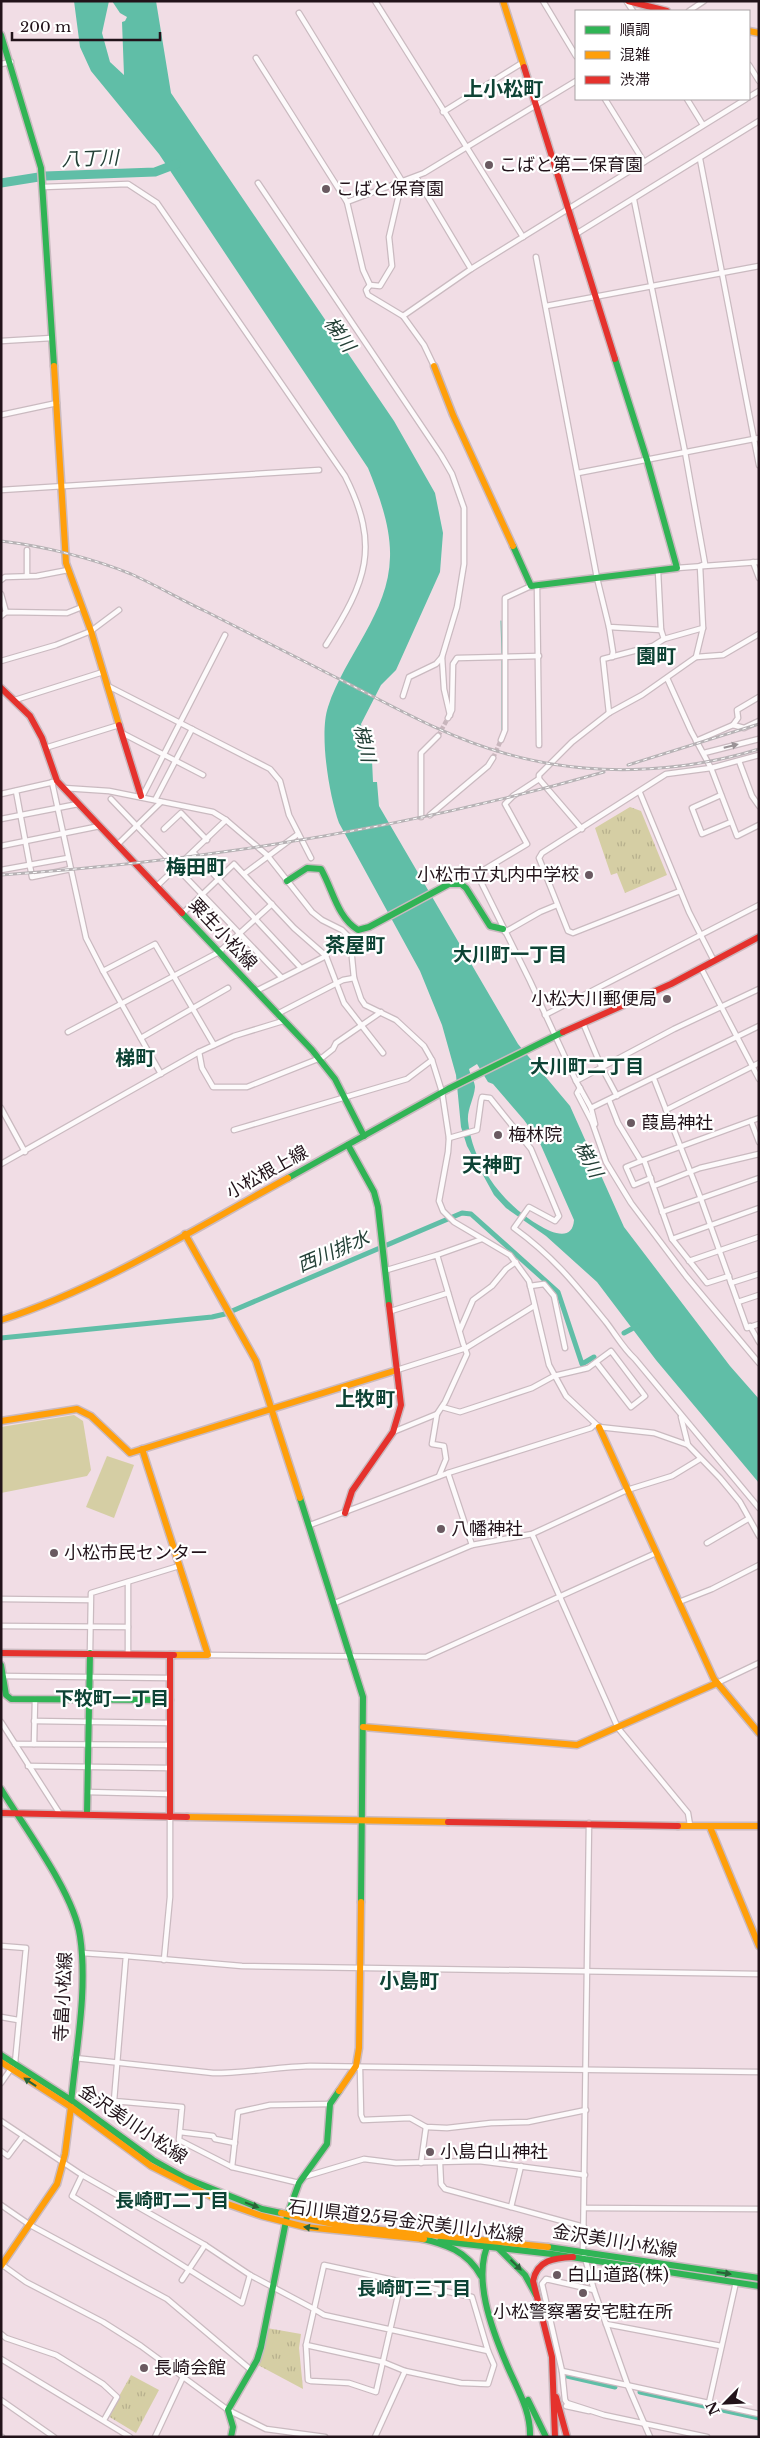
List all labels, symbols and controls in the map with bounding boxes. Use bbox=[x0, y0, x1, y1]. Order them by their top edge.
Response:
scale bar bbox=[12, 10, 160, 42]
legend bbox=[575, 10, 750, 100]
text: 200 m bbox=[20, 17, 71, 36]
text: 順調 bbox=[620, 20, 650, 39]
text: 混雑 bbox=[620, 45, 650, 64]
text: 渋滞 bbox=[620, 70, 650, 89]
district label: 上小松町 bbox=[463, 77, 543, 101]
water label: 八丁川 bbox=[61, 146, 121, 171]
place label: こばと第二保育園 bbox=[499, 154, 643, 176]
marker: こばと第二保育園 bbox=[483, 159, 495, 171]
place label: こばと保育園 bbox=[336, 178, 444, 200]
marker: こばと保育園 bbox=[320, 183, 332, 195]
water label: 梯川 bbox=[319, 312, 361, 358]
district label: 園町 bbox=[636, 644, 676, 668]
water label: 梯川 bbox=[349, 722, 380, 766]
one-way arrow bbox=[724, 742, 739, 750]
district label: 梅田町 bbox=[166, 855, 226, 879]
place label: 小松市立丸内中学校 bbox=[417, 864, 579, 886]
marker: 小松市立丸内中学校 bbox=[583, 869, 595, 881]
street label: 粟生小松線 bbox=[184, 894, 262, 974]
district label: 茶屋町 bbox=[325, 933, 385, 957]
district label: 大川町一丁目 bbox=[453, 943, 567, 966]
place label: 小松大川郵便局 bbox=[531, 988, 657, 1010]
marker: 小松大川郵便局 bbox=[661, 993, 673, 1005]
district label: 梯町 bbox=[115, 1046, 155, 1070]
district label: 大川町二丁目 bbox=[530, 1055, 644, 1078]
place label: 葭島神社 bbox=[641, 1112, 713, 1134]
marker: 葭島神社 bbox=[625, 1117, 637, 1129]
place label: 梅林院 bbox=[508, 1124, 562, 1146]
marker: 梅林院 bbox=[492, 1129, 504, 1141]
water label: 梯川 bbox=[569, 1137, 609, 1183]
street label: 小松根上線 bbox=[222, 1141, 312, 1203]
district label: 天神町 bbox=[462, 1153, 522, 1177]
water label: 西川排水 bbox=[294, 1225, 375, 1277]
district label: 上牧町 bbox=[335, 1387, 395, 1411]
place label: 八幡神社 bbox=[451, 1518, 523, 1540]
marker: 八幡神社 bbox=[435, 1523, 447, 1535]
place label: 小松市民センター bbox=[64, 1542, 208, 1564]
marker: 小松市民センター bbox=[48, 1547, 60, 1559]
district label: 下牧町一丁目 bbox=[55, 1687, 169, 1710]
street label: 寺畠小松線 bbox=[50, 1951, 76, 2043]
district label: 小島町 bbox=[379, 1969, 439, 1993]
one-way arrow bbox=[24, 2077, 37, 2087]
street label: 金沢美川小松線 bbox=[75, 2080, 191, 2168]
place label: 小島白山神社 bbox=[440, 2141, 548, 2163]
marker: 小島白山神社 bbox=[424, 2146, 436, 2158]
district label: 長崎町二丁目 bbox=[115, 2189, 229, 2212]
street label: 石川県道25号金沢美川小松線 bbox=[287, 2196, 525, 2246]
one-way arrow bbox=[245, 2201, 260, 2209]
street label: 金沢美川小松線 bbox=[551, 2220, 679, 2262]
one-way arrow bbox=[303, 2224, 319, 2232]
one-way arrow bbox=[509, 2259, 521, 2271]
place label: 白山道路(株) bbox=[567, 2264, 669, 2286]
marker: 白山道路(株) bbox=[551, 2269, 563, 2281]
one-way arrow bbox=[716, 2269, 732, 2277]
district label: 長崎町三丁目 bbox=[357, 2277, 471, 2300]
marker: 小松警察署安宅駐在所 bbox=[577, 2287, 589, 2299]
place label: 小松警察署安宅駐在所 bbox=[493, 2301, 673, 2323]
place label: 長崎会館 bbox=[154, 2357, 226, 2379]
marker: 長崎会館 bbox=[138, 2362, 150, 2374]
north arrow bbox=[700, 2378, 750, 2428]
text: N bbox=[702, 2399, 724, 2418]

